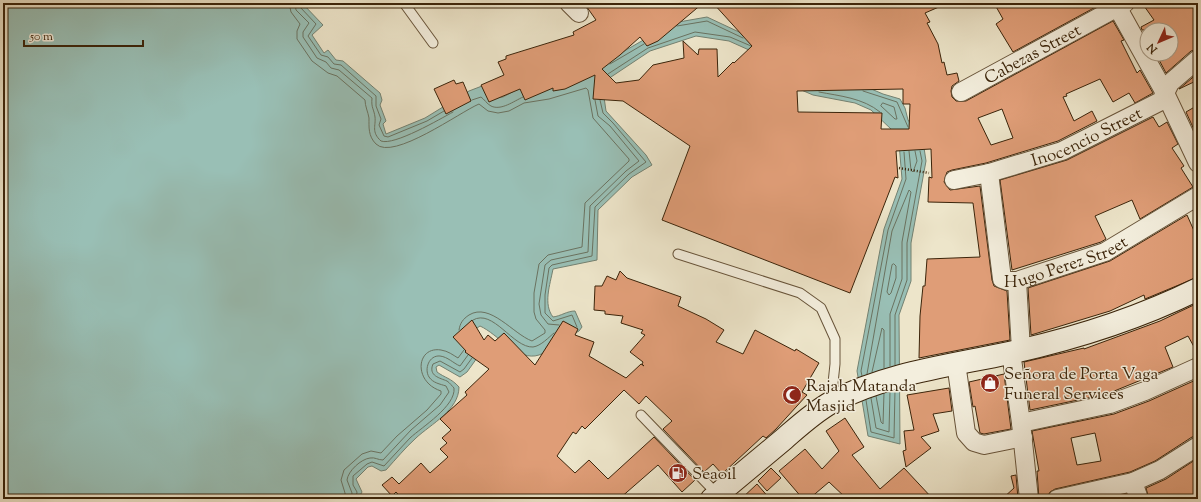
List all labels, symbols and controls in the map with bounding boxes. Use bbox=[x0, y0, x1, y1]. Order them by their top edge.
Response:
street label: Cabezas Street bbox=[980, 19, 1086, 91]
scale bar bbox=[24, 22, 143, 48]
north arrow bbox=[1139, 22, 1179, 62]
text: 50 m bbox=[29, 28, 53, 46]
text: N bbox=[1144, 39, 1162, 58]
street label: Inocencio Street bbox=[1029, 102, 1147, 174]
street label: Hugo Perez Street bbox=[1004, 231, 1133, 295]
place label: Señora de Porta Vaga Funeral Services bbox=[1004, 363, 1158, 407]
shop icon: Señora de Porta Vaga Funeral Services bbox=[979, 372, 1001, 394]
place label: Rajah Matanda Masjid bbox=[806, 375, 916, 419]
mosque icon: Rajah Matanda Masjid bbox=[781, 384, 803, 406]
fuel station icon: Seaoil bbox=[667, 462, 689, 484]
place label: Seaoil bbox=[692, 463, 737, 487]

